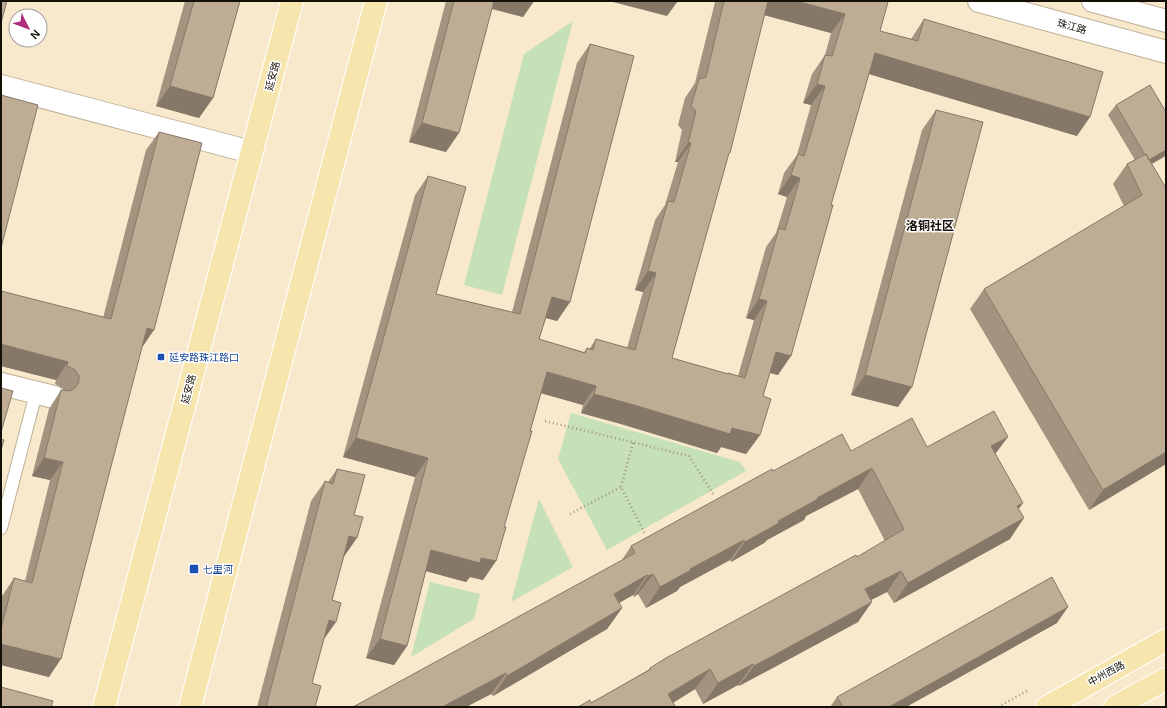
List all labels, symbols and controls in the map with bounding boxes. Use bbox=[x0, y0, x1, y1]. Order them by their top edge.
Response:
north arrow bbox=[8, 8, 48, 48]
street label: 珠江路 bbox=[1056, 17, 1088, 36]
text: N bbox=[28, 28, 43, 42]
street label: 延安路 bbox=[263, 60, 282, 92]
district label: 洛铜社区 bbox=[906, 219, 954, 233]
marker: 延安路珠江路口 bbox=[156, 352, 166, 362]
place label: 延安路珠江路口 bbox=[169, 352, 239, 363]
street label: 延安路 bbox=[179, 373, 198, 405]
marker: 七里河 bbox=[188, 563, 200, 575]
place label: 七里河 bbox=[203, 564, 233, 575]
street label: 中州西路 bbox=[1086, 659, 1126, 688]

